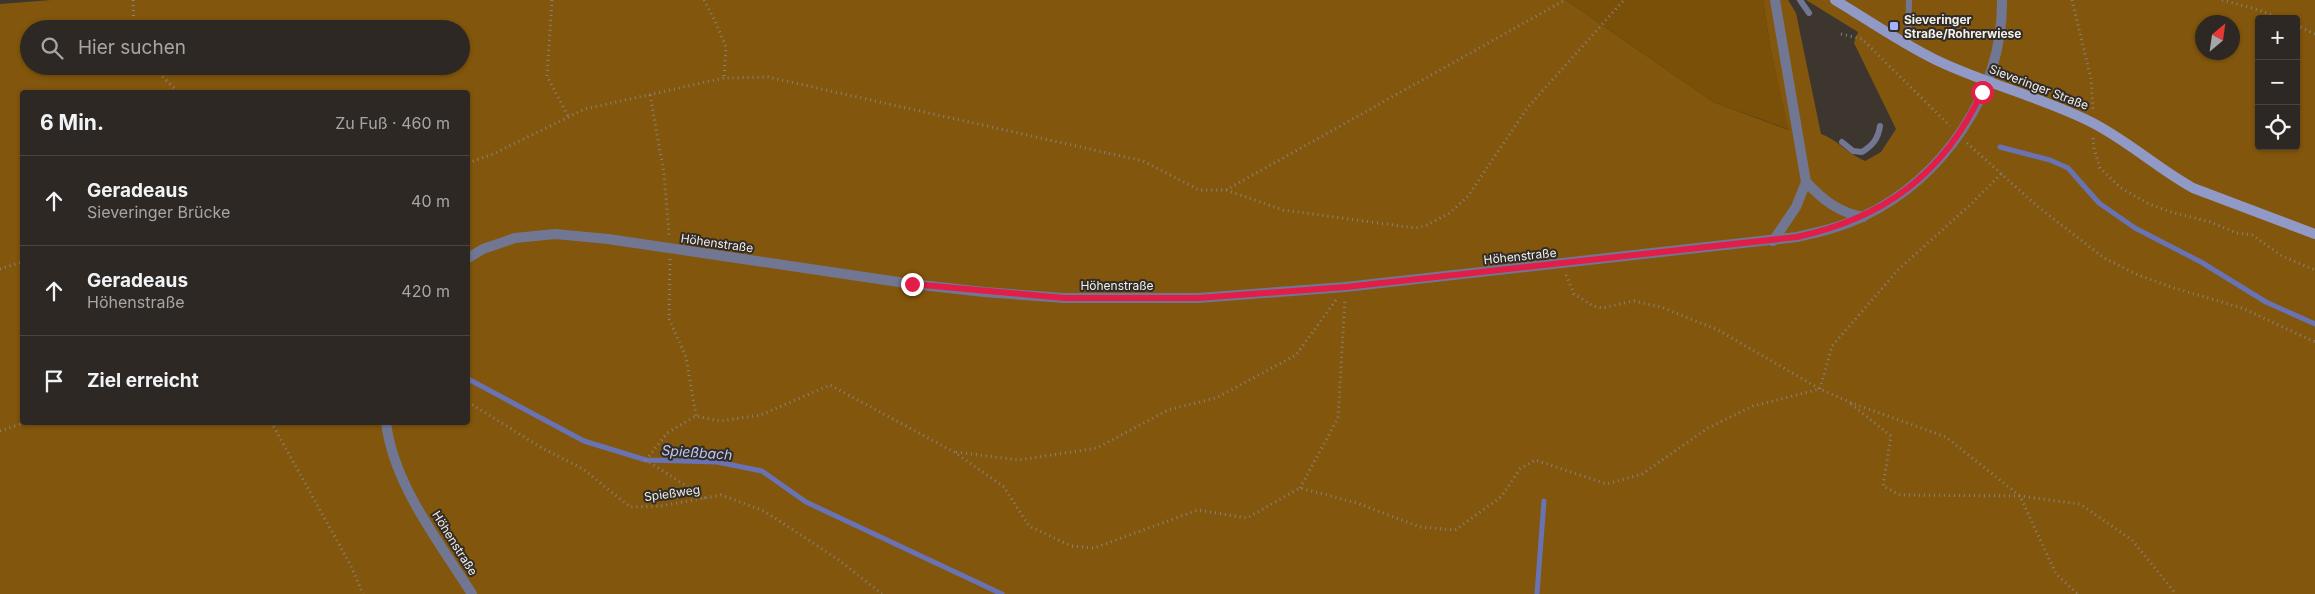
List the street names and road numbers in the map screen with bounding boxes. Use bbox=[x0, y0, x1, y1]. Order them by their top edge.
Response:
street label: Sieveringer Straße bbox=[1987, 61, 2091, 113]
street label: Höhenstraße bbox=[680, 230, 754, 256]
street label: Höhenstraße bbox=[1483, 245, 1557, 267]
street label: Höhenstraße bbox=[1080, 278, 1154, 293]
street label: Spießweg bbox=[643, 482, 701, 504]
street label: Höhenstraße bbox=[429, 508, 481, 578]

